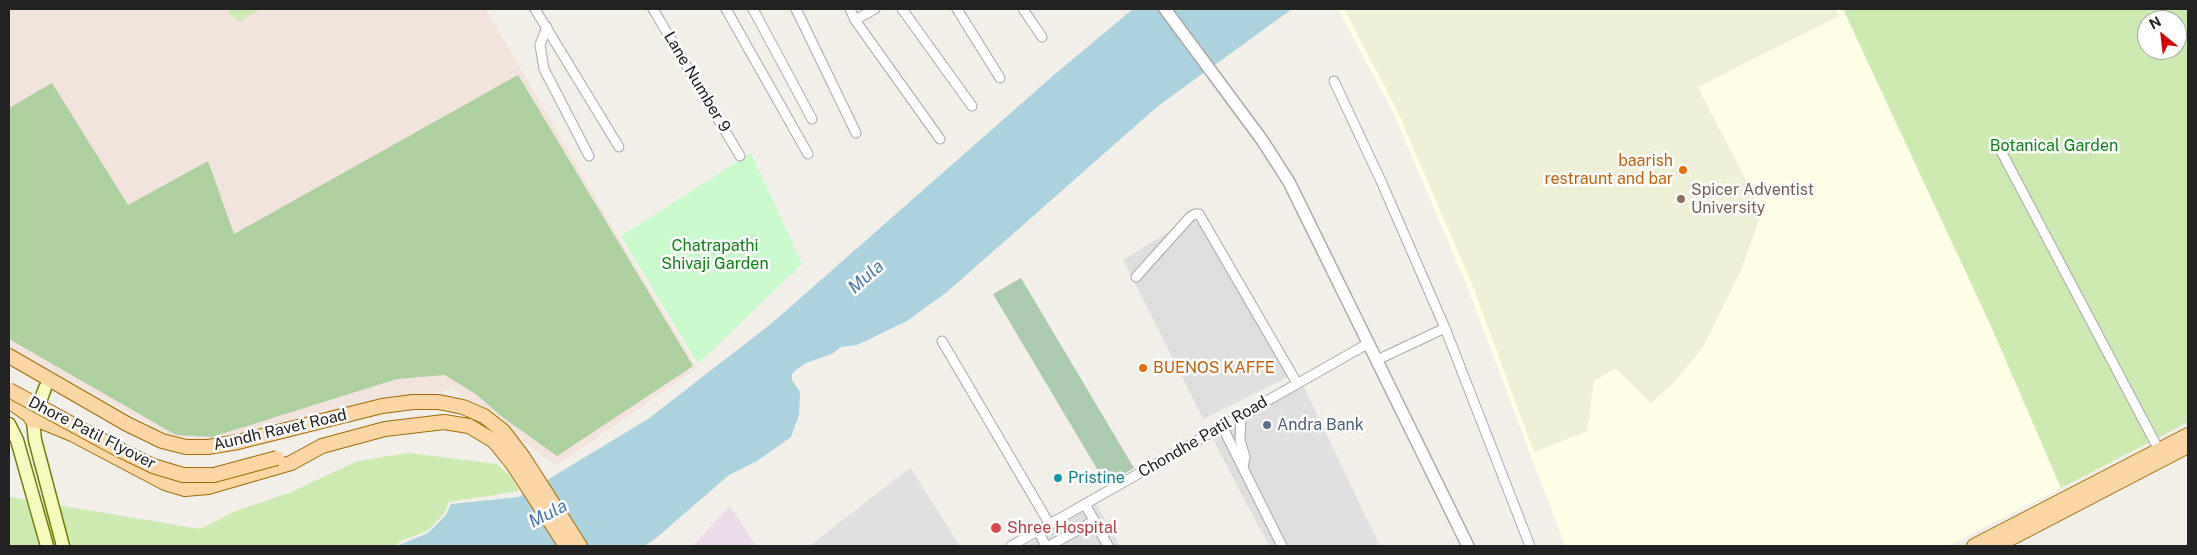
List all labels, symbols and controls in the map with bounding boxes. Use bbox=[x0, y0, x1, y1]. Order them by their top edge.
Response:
north arrow bbox=[2137, 10, 2187, 60]
text: N bbox=[2147, 13, 2164, 32]
street label: Lane Number 9 bbox=[659, 28, 735, 136]
park label: Botanical Garden bbox=[1990, 136, 2118, 156]
place label: baarish restraunt and bar bbox=[1544, 151, 1673, 189]
marker: baarish restraunt and bar bbox=[1677, 164, 1689, 176]
place label: Spicer Adventist University bbox=[1691, 180, 1814, 218]
marker: Spicer Adventist University bbox=[1675, 193, 1687, 205]
park label: Chatrapathi Shivaji Garden bbox=[661, 236, 769, 274]
water label: Mula bbox=[844, 256, 888, 298]
place label: BUENOS KAFFE bbox=[1153, 358, 1275, 378]
marker: BUENOS KAFFE bbox=[1137, 362, 1149, 374]
street label: Chondhe Patil Road bbox=[1135, 392, 1271, 482]
street label: Dhore Patil Flyover bbox=[25, 393, 159, 473]
street label: Aundh Ravet Road bbox=[211, 405, 349, 455]
place label: Andra Bank bbox=[1277, 415, 1364, 435]
marker: Andra Bank bbox=[1261, 419, 1273, 431]
place label: Pristine bbox=[1068, 468, 1125, 488]
marker: Pristine bbox=[1052, 472, 1064, 484]
water label: Mula bbox=[525, 495, 571, 533]
place label: Shree Hospital bbox=[1007, 518, 1118, 538]
marker: Shree Hospital bbox=[989, 521, 1003, 535]

